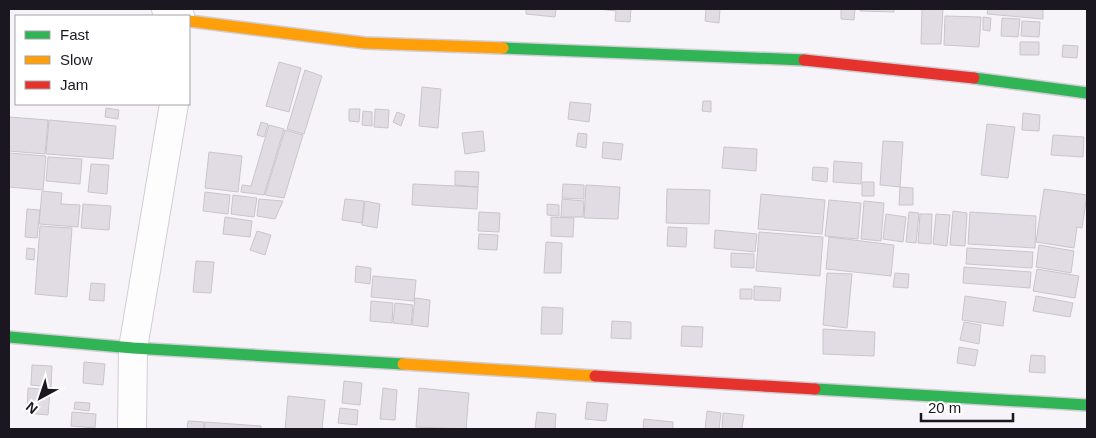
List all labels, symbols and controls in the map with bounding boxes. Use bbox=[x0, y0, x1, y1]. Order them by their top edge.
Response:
legend bbox=[15, 15, 190, 105]
text: Fast bbox=[60, 26, 90, 43]
text: Slow bbox=[60, 51, 93, 68]
text: Jam bbox=[60, 76, 88, 93]
north arrow bbox=[15, 373, 65, 423]
scale bar bbox=[921, 390, 1014, 422]
text: N bbox=[23, 399, 41, 417]
text: 20 m bbox=[928, 399, 961, 416]

